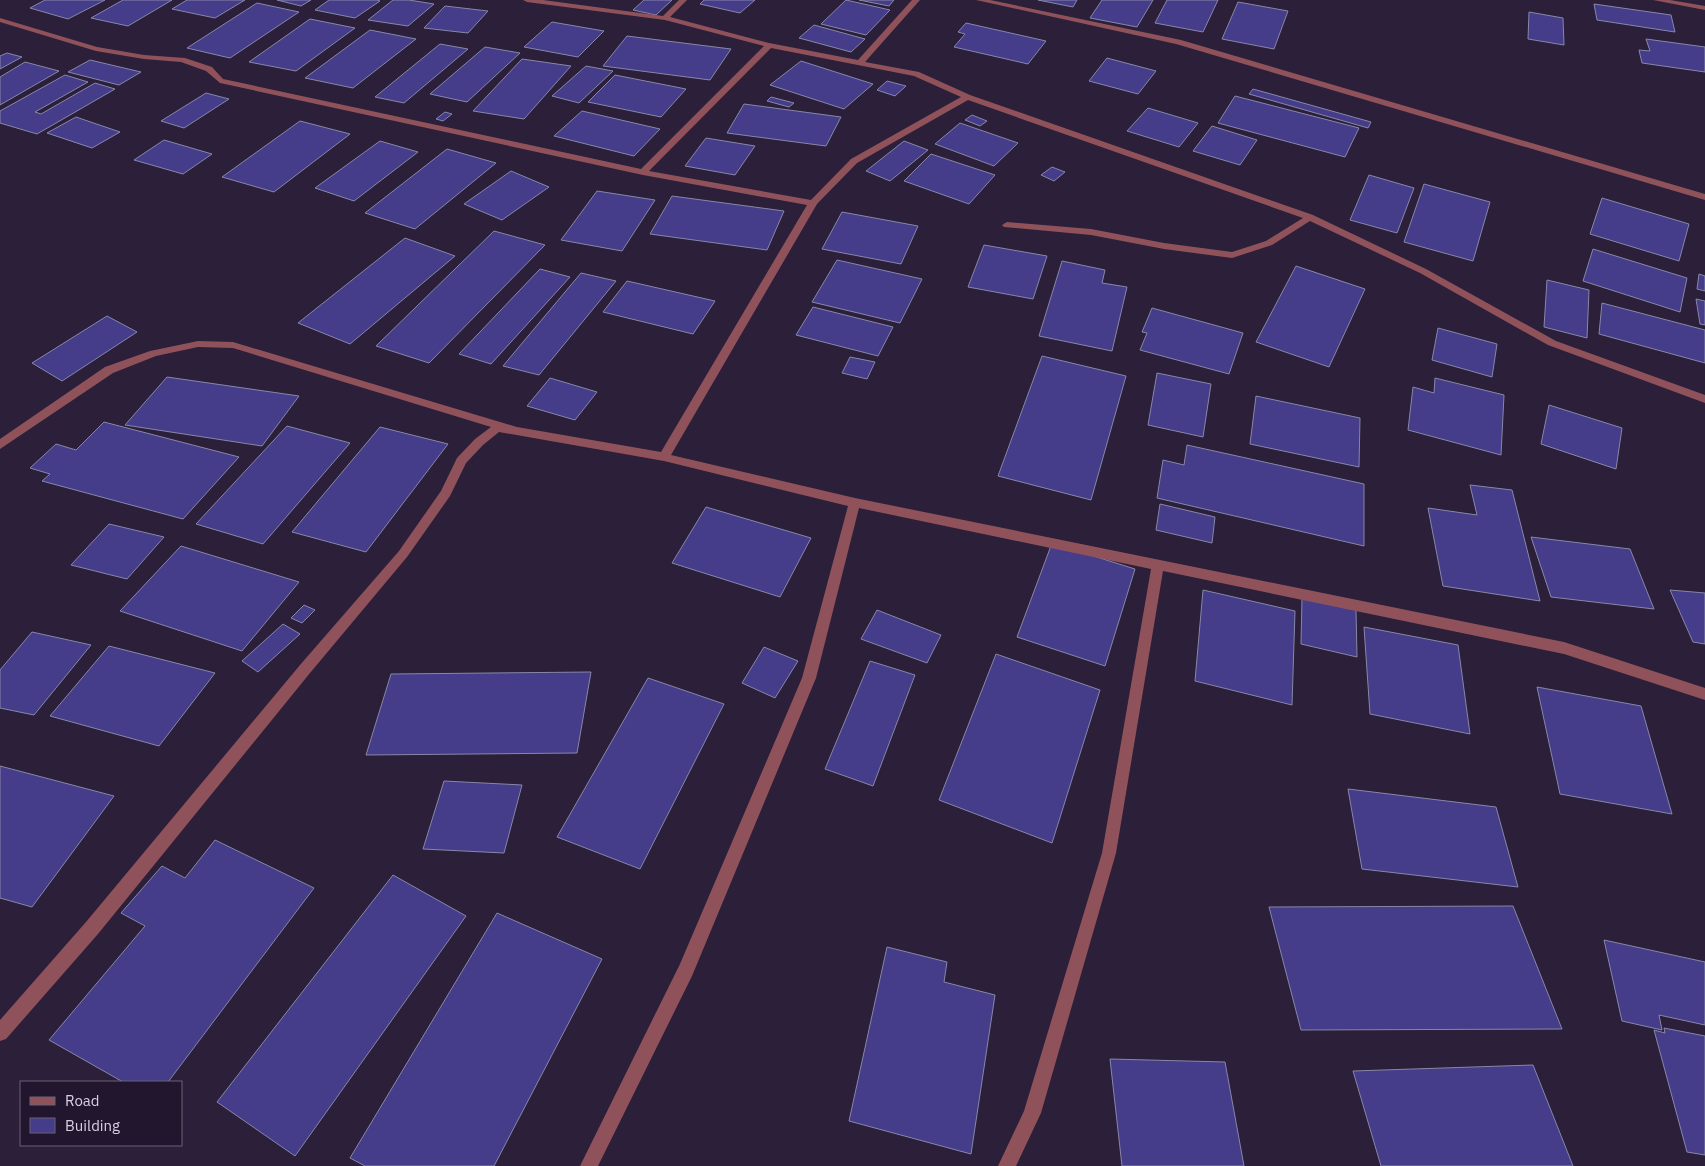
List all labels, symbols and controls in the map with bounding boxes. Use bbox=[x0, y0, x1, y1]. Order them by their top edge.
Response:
legend bbox=[20, 1081, 182, 1146]
text: Road bbox=[65, 1091, 100, 1110]
text: Building bbox=[65, 1116, 120, 1135]

